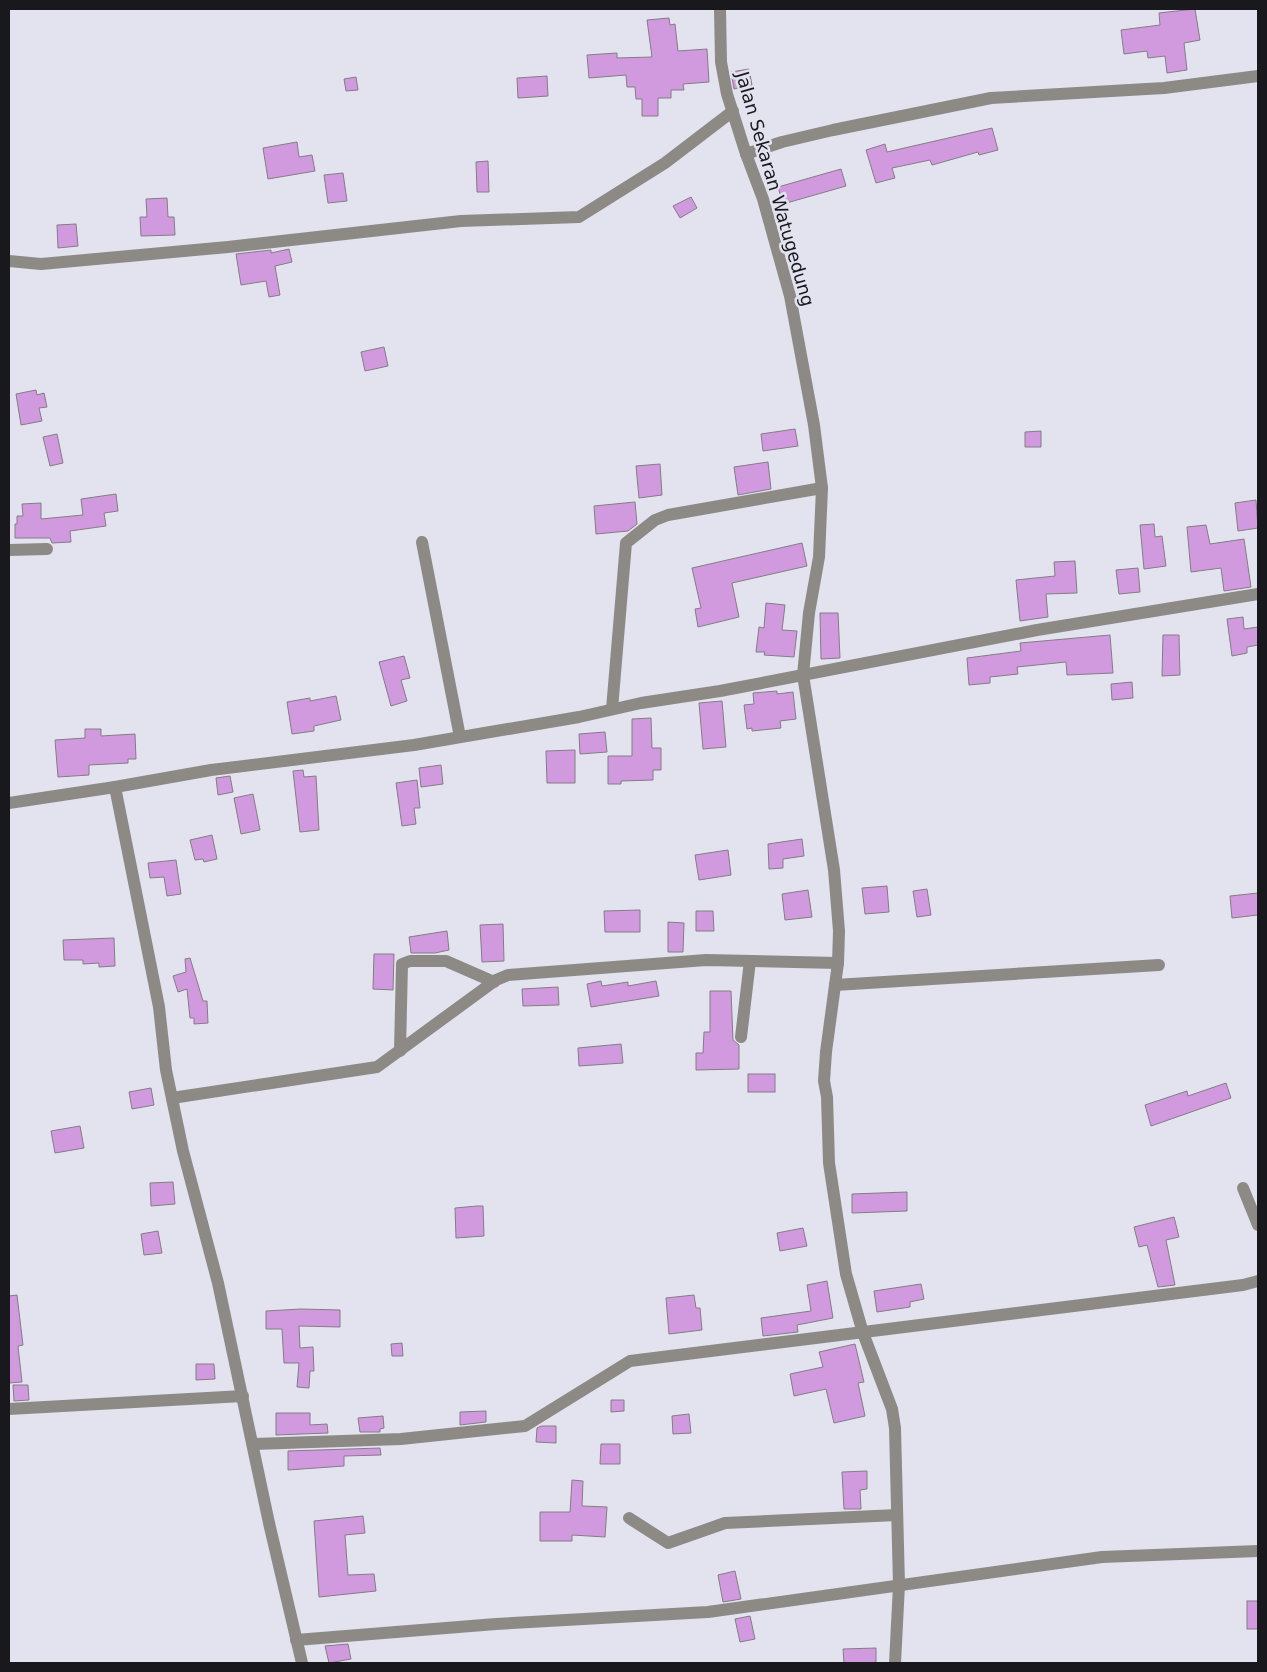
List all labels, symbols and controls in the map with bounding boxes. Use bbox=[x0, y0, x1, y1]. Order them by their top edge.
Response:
street label: Jalan Sekaran Watugedung bbox=[732, 68, 819, 309]

